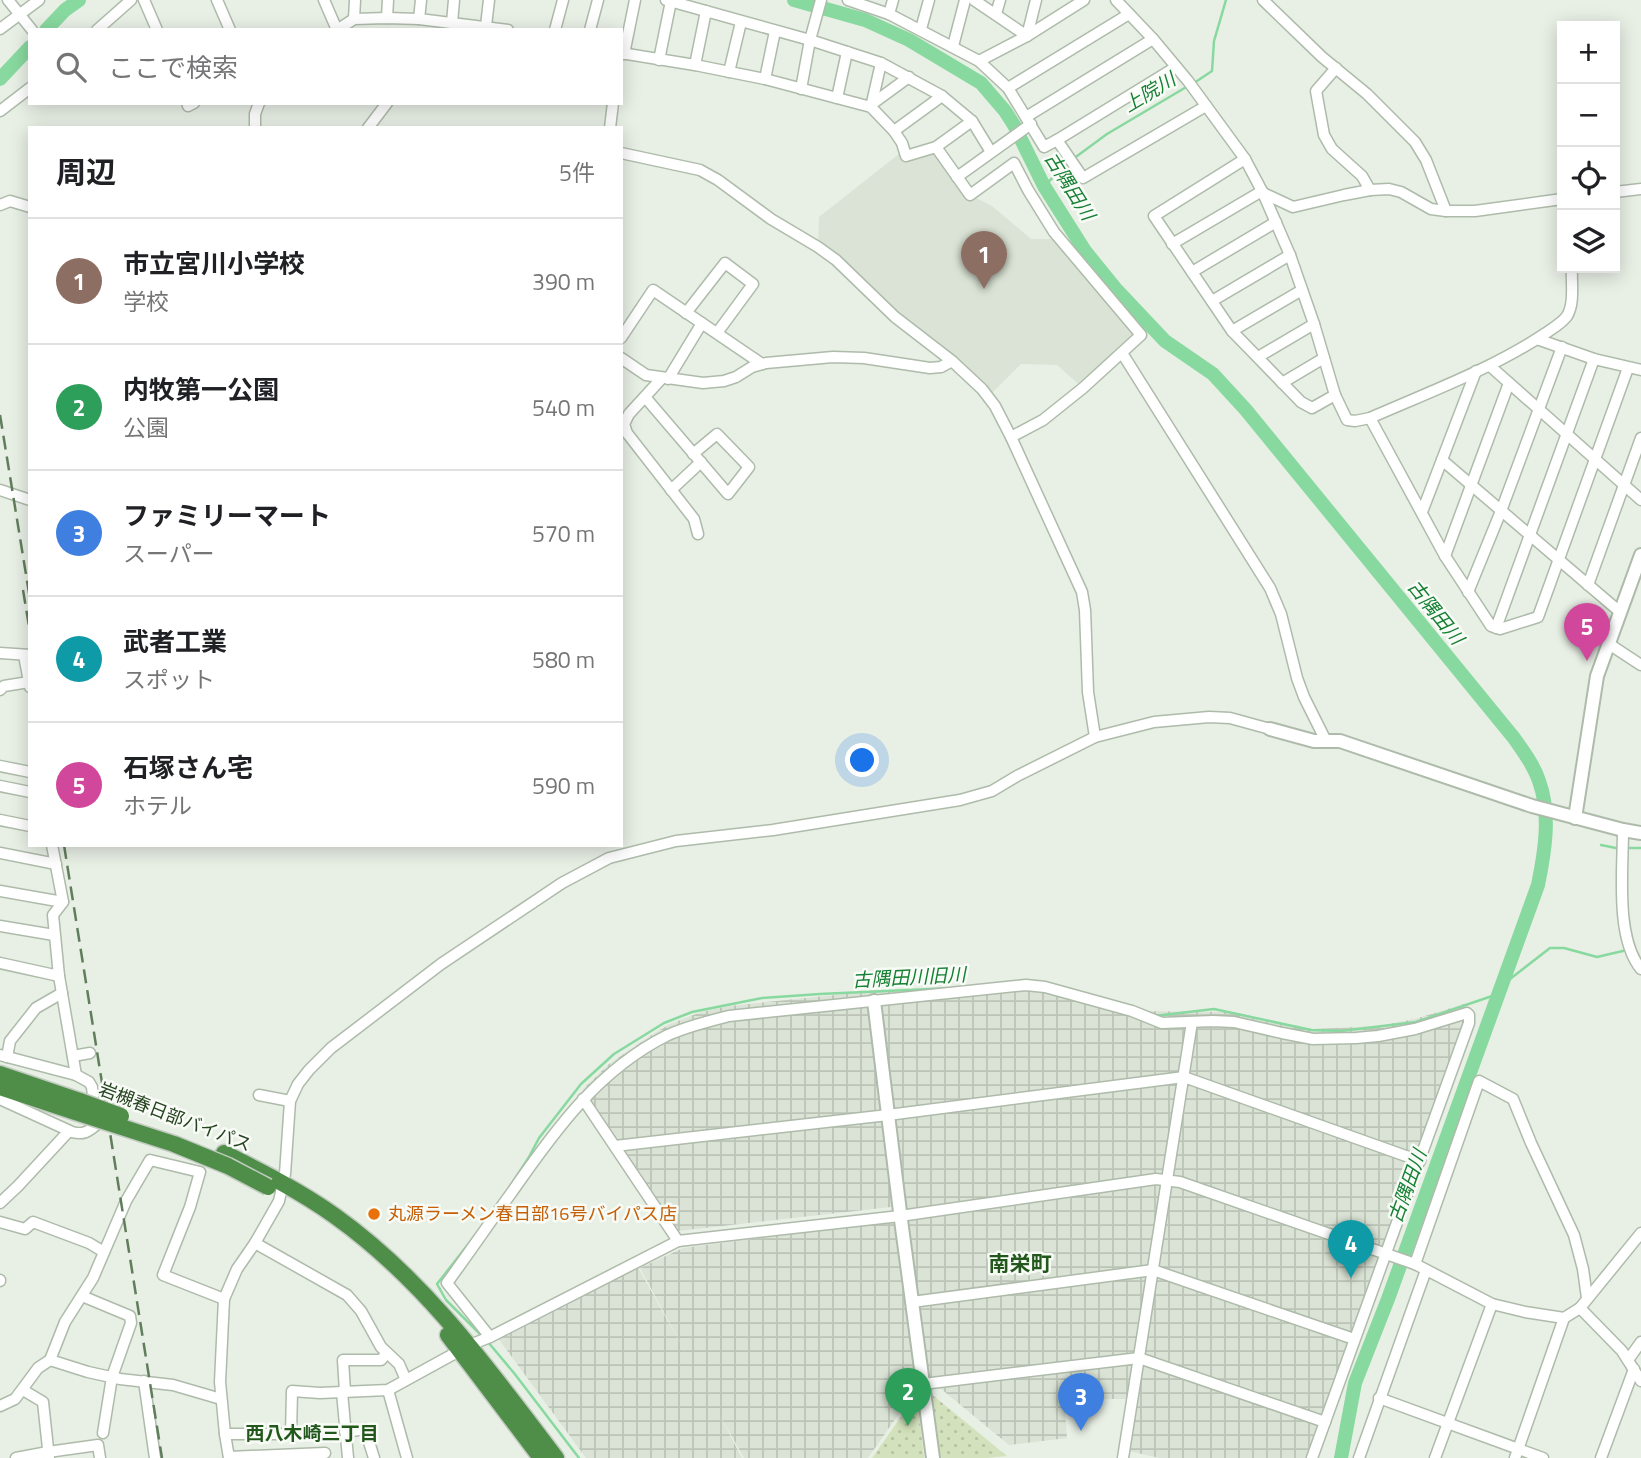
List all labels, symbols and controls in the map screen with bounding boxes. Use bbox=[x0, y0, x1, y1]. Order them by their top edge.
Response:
map controls bbox=[1557, 21, 1620, 273]
button: + bbox=[1557, 21, 1620, 84]
search box bbox=[28, 28, 623, 105]
icon: search bbox=[52, 48, 90, 86]
text: ここで検索 bbox=[108, 48, 238, 87]
water label: 上院川 bbox=[1117, 63, 1182, 119]
button: − bbox=[1557, 84, 1620, 147]
water label: 古隅田川 bbox=[1038, 146, 1104, 227]
button: locate bbox=[1557, 147, 1620, 210]
text: 周辺 bbox=[56, 149, 116, 195]
text: 5件 bbox=[559, 155, 595, 190]
button: layers bbox=[1557, 210, 1620, 273]
pin: 1 bbox=[961, 231, 1007, 289]
text: 市立宮川小学校 bbox=[123, 244, 305, 283]
text: 1 bbox=[73, 264, 85, 299]
text: 390 m bbox=[532, 264, 595, 299]
text: 学校 bbox=[123, 284, 169, 319]
text: 内牧第一公園 bbox=[123, 370, 279, 409]
text: 2 bbox=[73, 390, 85, 425]
text: 540 m bbox=[532, 390, 595, 425]
text: 公園 bbox=[123, 410, 169, 445]
text: ファミリーマート bbox=[123, 496, 331, 535]
text: 3 bbox=[73, 516, 85, 551]
text: 570 m bbox=[532, 516, 595, 551]
text: スーパー bbox=[123, 536, 215, 571]
water label: 古隅田川 bbox=[1401, 573, 1473, 652]
pin: 5 bbox=[1564, 603, 1610, 661]
text: 武者工業 bbox=[123, 622, 227, 661]
text: 4 bbox=[73, 642, 85, 677]
text: 580 m bbox=[532, 642, 595, 677]
text: スポット bbox=[123, 662, 215, 697]
your location bbox=[845, 743, 879, 777]
text: 石塚さん宅 bbox=[123, 748, 253, 787]
text: 5 bbox=[73, 768, 85, 803]
text: 590 m bbox=[532, 768, 595, 803]
text: ホテル bbox=[123, 788, 192, 823]
water label: 古隅田川旧川 bbox=[851, 959, 969, 994]
street label: 岩槻春日部バイパス bbox=[95, 1075, 255, 1158]
water label: 古隅田川 bbox=[1380, 1143, 1434, 1227]
place label: 丸源ラーメン春日部16号バイパス店 bbox=[388, 1200, 677, 1227]
marker: 丸源ラーメン春日部16号バイパス店 bbox=[366, 1206, 382, 1222]
pin: 4 bbox=[1328, 1220, 1374, 1278]
district label: 南栄町 bbox=[989, 1247, 1052, 1279]
pin: 2 bbox=[885, 1368, 931, 1426]
pin: 3 bbox=[1058, 1373, 1104, 1431]
district label: 西八木崎三丁目 bbox=[245, 1418, 379, 1447]

